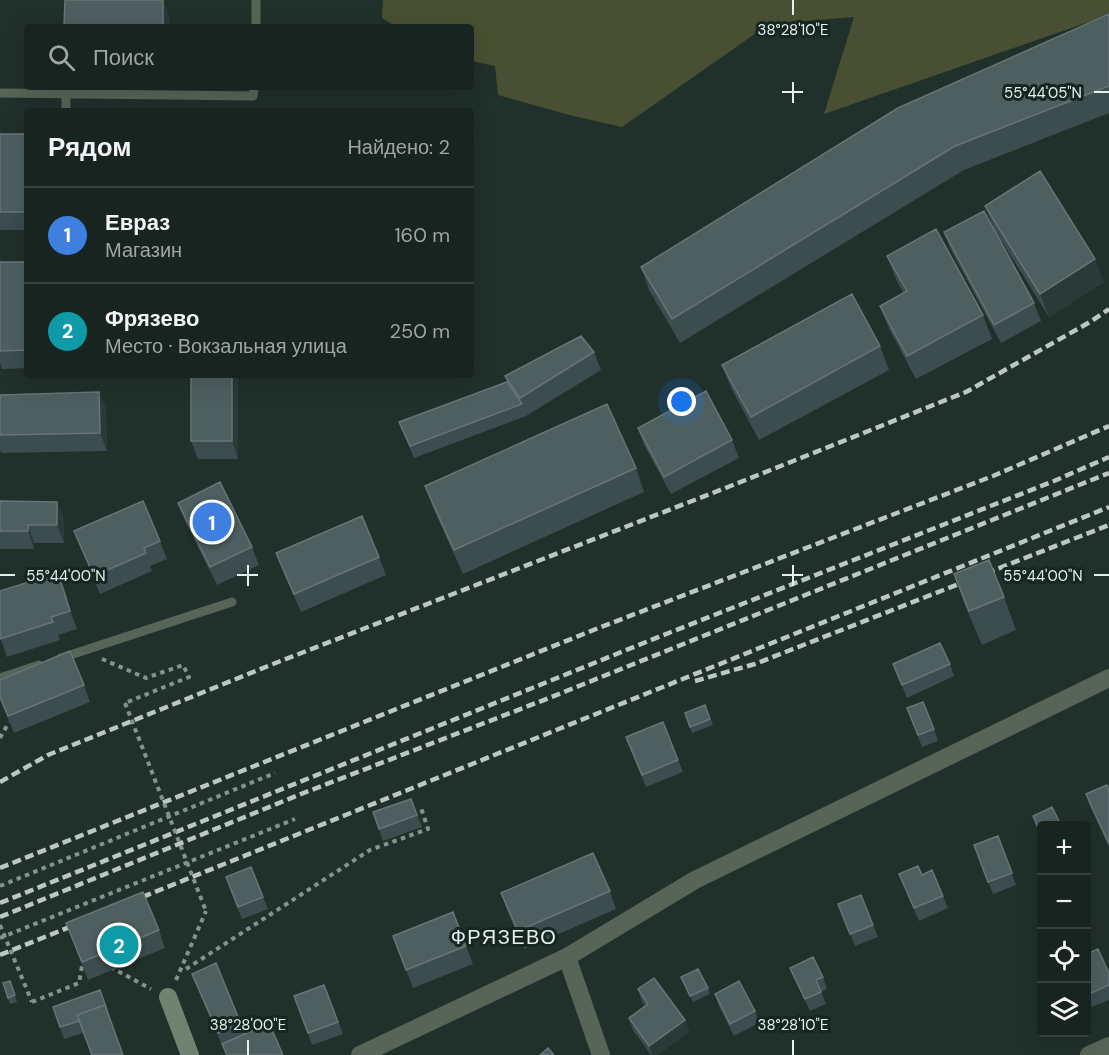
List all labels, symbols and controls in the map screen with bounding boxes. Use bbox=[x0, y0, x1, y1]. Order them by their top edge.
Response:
text: 38°28'10"E bbox=[758, 20, 828, 40]
search box bbox=[24, 24, 474, 90]
icon: search bbox=[45, 41, 78, 74]
text: Поиск bbox=[93, 43, 154, 72]
text: 55°44'05"N bbox=[1004, 83, 1082, 103]
text: Рядом bbox=[48, 130, 131, 164]
text: Найдено: 2 bbox=[347, 134, 450, 160]
text: Евраз bbox=[105, 208, 170, 237]
text: 1 bbox=[64, 222, 71, 248]
text: 160 m bbox=[394, 222, 450, 248]
text: Магазин bbox=[105, 237, 182, 263]
text: Фрязево bbox=[105, 304, 199, 333]
text: 2 bbox=[62, 318, 73, 344]
text: 250 m bbox=[389, 318, 450, 344]
text: Место · Вокзальная улица bbox=[105, 333, 347, 359]
your location bbox=[667, 387, 696, 416]
pin: 1 bbox=[192, 500, 232, 544]
text: 55°44'00"N bbox=[26, 566, 106, 586]
text: 55°44'00"N bbox=[1003, 566, 1083, 586]
map controls bbox=[1037, 821, 1091, 1037]
button: + bbox=[1037, 821, 1091, 875]
button: − bbox=[1037, 875, 1091, 929]
pin: 2 bbox=[100, 922, 138, 968]
district label: ФРЯЗЕВО bbox=[451, 924, 557, 950]
button: locate bbox=[1037, 929, 1091, 983]
button: layers bbox=[1037, 983, 1091, 1037]
text: 38°28'00"E bbox=[210, 1015, 286, 1035]
text: 38°28'10"E bbox=[758, 1015, 828, 1035]

